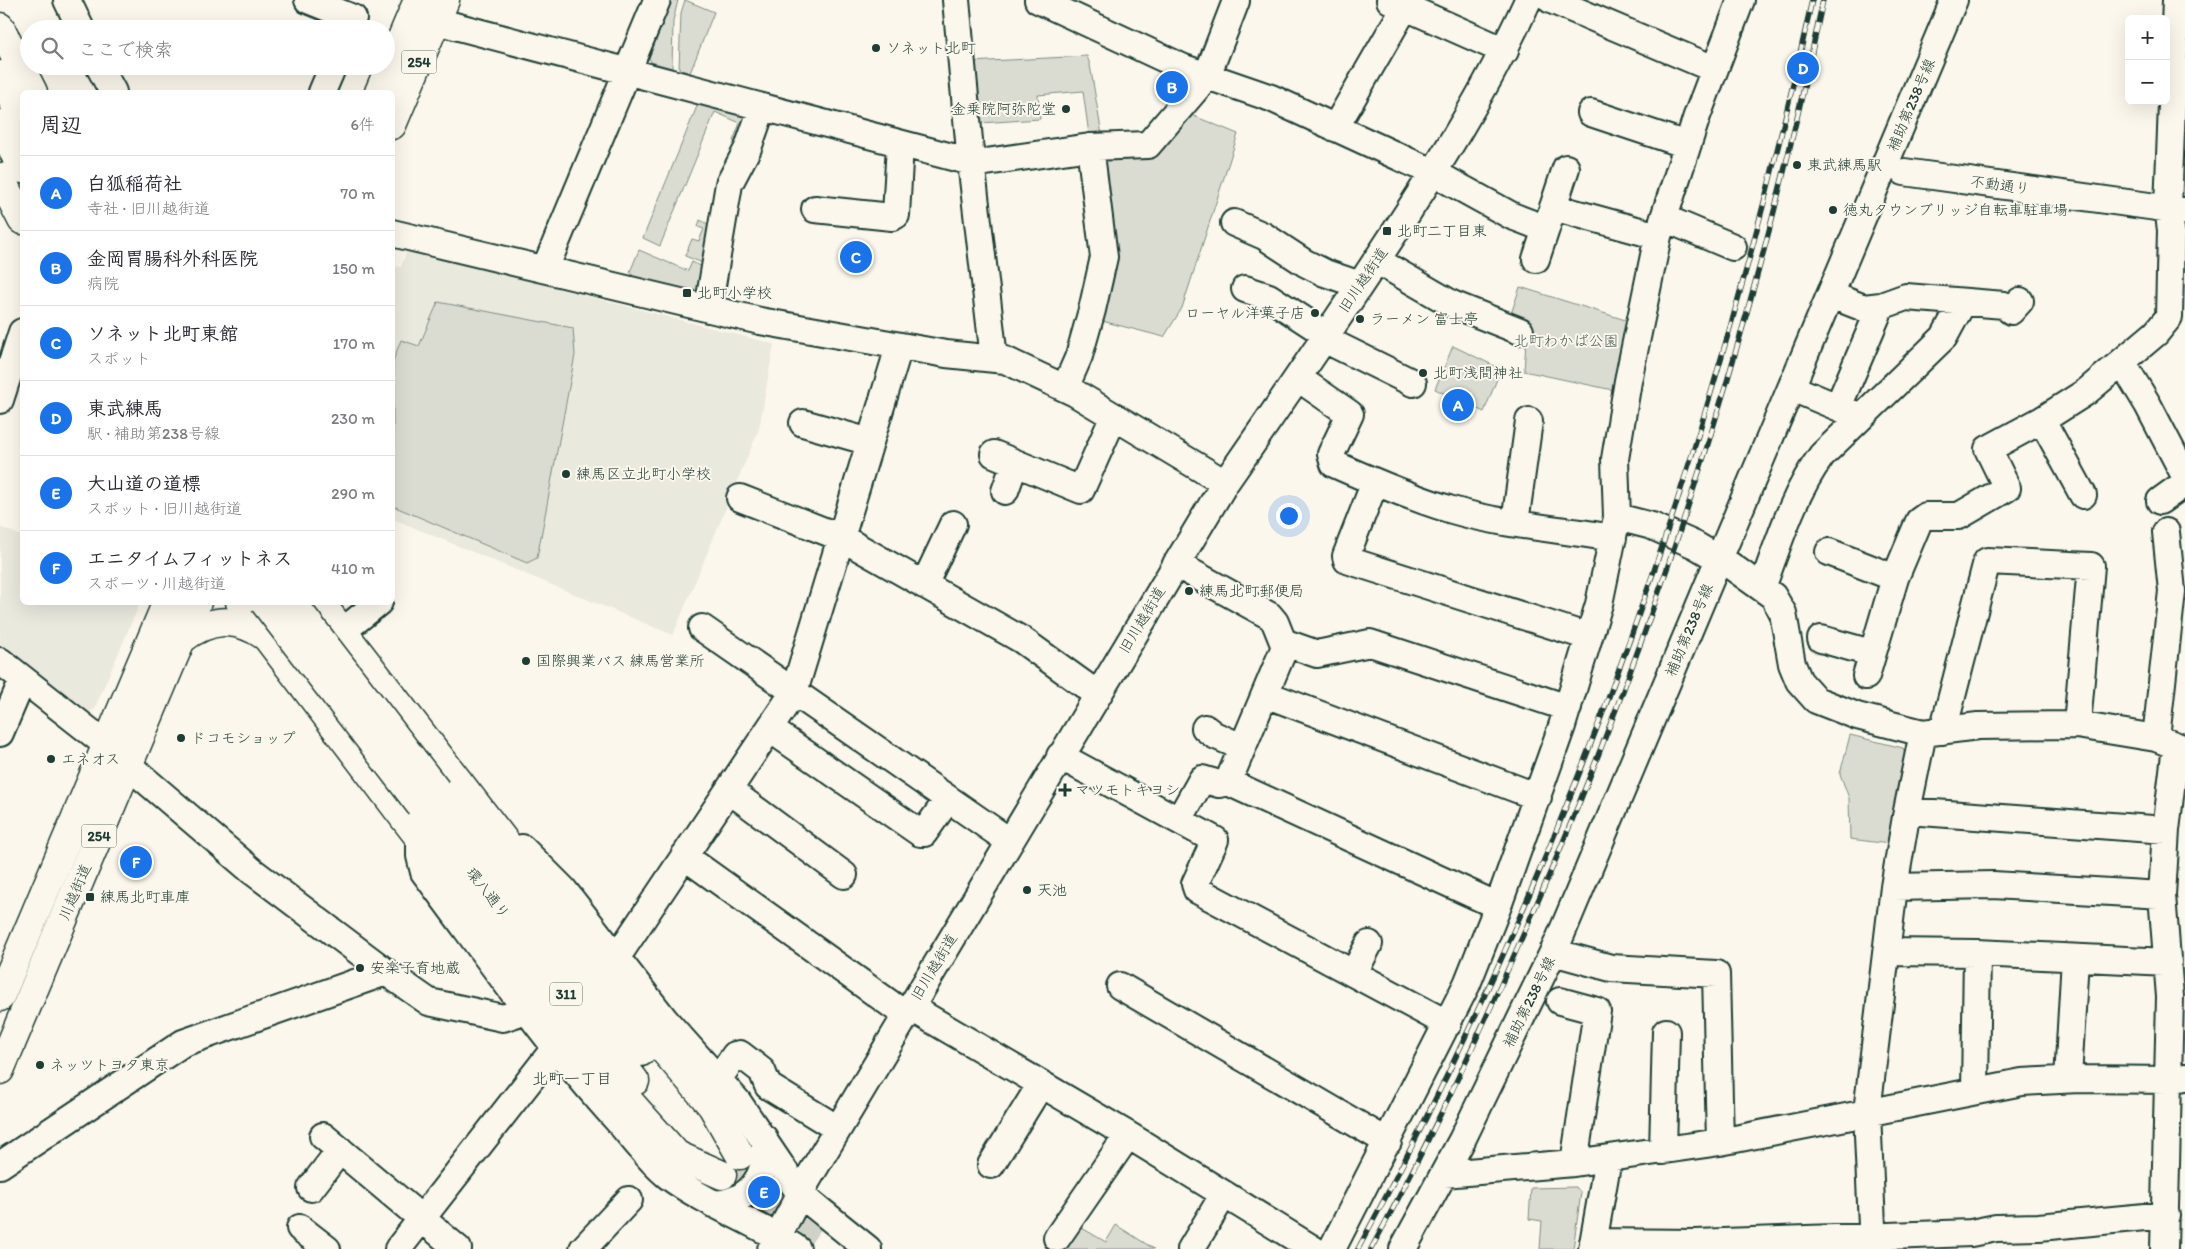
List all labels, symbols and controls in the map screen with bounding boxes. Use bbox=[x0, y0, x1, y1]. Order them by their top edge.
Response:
map controls bbox=[2125, 15, 2170, 105]
button: + bbox=[2125, 15, 2170, 60]
search box bbox=[20, 20, 395, 75]
icon: search bbox=[38, 34, 66, 62]
text: ここで検索 bbox=[78, 38, 173, 61]
place label: ソネット北町 bbox=[886, 39, 976, 57]
marker: ソネット北町 bbox=[870, 42, 882, 54]
pin: D bbox=[1787, 49, 1819, 87]
road number: 254 bbox=[402, 51, 436, 74]
street label: 補助第238号線 bbox=[1883, 56, 1939, 154]
button: − bbox=[2125, 60, 2170, 105]
pin: B bbox=[1156, 68, 1188, 106]
place label: 金乗院阿弥陀堂 bbox=[951, 100, 1056, 118]
marker: 金乗院阿弥陀堂 bbox=[1060, 103, 1072, 115]
text: 周辺 bbox=[40, 112, 82, 137]
text: 6件 bbox=[351, 115, 375, 134]
place label: 東武練馬駅 bbox=[1807, 156, 1882, 174]
marker: 東武練馬駅 bbox=[1791, 159, 1803, 171]
text: 白狐稲荷社 bbox=[87, 172, 182, 195]
street label: 不動通り bbox=[1969, 172, 2031, 198]
text: A bbox=[51, 184, 61, 203]
text: 70 m bbox=[340, 184, 375, 203]
text: 寺社 · 旧川越街道 bbox=[87, 199, 210, 218]
place label: 徳丸タウンブリッジ自転車駐車場 bbox=[1843, 201, 2068, 219]
marker: 徳丸タウンブリッジ自転車駐車場 bbox=[1827, 204, 1839, 216]
place label: 北町二丁目東 bbox=[1397, 222, 1487, 240]
marker: 北町二丁目東 bbox=[1381, 225, 1393, 237]
pin: C bbox=[840, 238, 872, 276]
street label: 旧川越街道 bbox=[1335, 244, 1391, 316]
text: 金岡胃腸科外科医院 bbox=[87, 247, 258, 270]
text: B bbox=[51, 259, 61, 278]
text: 150 m bbox=[332, 259, 375, 278]
text: 病院 bbox=[87, 274, 119, 293]
place label: 北町小学校 bbox=[697, 284, 772, 302]
marker: 北町小学校 bbox=[681, 287, 693, 299]
place label: ローヤル洋菓子店 bbox=[1185, 304, 1305, 322]
marker: ローヤル洋菓子店 bbox=[1309, 307, 1321, 319]
place label: ラーメン 富士亭 bbox=[1370, 310, 1478, 328]
marker: ラーメン 富士亭 bbox=[1354, 313, 1366, 325]
text: ソネット北町東館 bbox=[87, 322, 238, 345]
park label: 北町わかば公園 bbox=[1513, 332, 1619, 350]
text: C bbox=[51, 334, 61, 353]
text: 170 m bbox=[333, 334, 375, 353]
text: スポット bbox=[87, 349, 151, 368]
place label: 北町浅間神社 bbox=[1433, 364, 1523, 382]
marker: 北町浅間神社 bbox=[1417, 367, 1429, 379]
pin: A bbox=[1442, 386, 1474, 424]
text: 東武練馬 bbox=[87, 397, 163, 420]
text: D bbox=[51, 409, 61, 428]
text: 230 m bbox=[331, 409, 375, 428]
text: 駅 · 補助第238号線 bbox=[87, 424, 220, 443]
place label: 練馬区立北町小学校 bbox=[576, 465, 711, 483]
marker: 練馬区立北町小学校 bbox=[560, 468, 572, 480]
text: 大山道の道標 bbox=[87, 472, 201, 495]
text: E bbox=[52, 484, 60, 503]
text: 290 m bbox=[331, 484, 375, 503]
text: スポット · 旧川越街道 bbox=[87, 499, 242, 518]
your location bbox=[1276, 503, 1302, 529]
text: エニタイムフィットネス bbox=[87, 547, 292, 570]
text: F bbox=[52, 559, 60, 578]
text: 410 m bbox=[331, 559, 375, 578]
text: スポーツ · 川越街道 bbox=[87, 574, 226, 593]
street label: 補助第238号線 bbox=[1661, 581, 1717, 679]
place label: 練馬北町郵便局 bbox=[1199, 582, 1304, 600]
street label: 旧川越街道 bbox=[1115, 583, 1169, 657]
marker: 練馬北町郵便局 bbox=[1183, 585, 1195, 597]
place label: 国際興業バス 練馬営業所 bbox=[536, 652, 704, 670]
marker: 国際興業バス 練馬営業所 bbox=[520, 655, 532, 667]
place label: ドコモショップ bbox=[191, 729, 295, 747]
marker: ドコモショップ bbox=[175, 732, 187, 744]
place label: エネオス bbox=[61, 750, 120, 768]
marker: エネオス bbox=[45, 753, 57, 765]
place label: マツモトキヨシ bbox=[1075, 781, 1180, 799]
marker: マツモトキヨシ bbox=[1059, 784, 1071, 796]
road number: 254 bbox=[82, 824, 116, 848]
pin: F bbox=[120, 843, 152, 881]
street label: 川越街道 bbox=[55, 861, 95, 923]
street label: 環八通り bbox=[462, 864, 514, 922]
place label: 天池 bbox=[1037, 881, 1067, 899]
marker: 天池 bbox=[1021, 884, 1033, 896]
place label: 練馬北町車庫 bbox=[100, 888, 190, 906]
marker: 練馬北町車庫 bbox=[84, 891, 96, 903]
street label: 旧川越街道 bbox=[907, 930, 961, 1004]
street label: 補助第238号線 bbox=[1499, 953, 1559, 1051]
place label: 安楽子育地蔵 bbox=[370, 959, 460, 977]
marker: 安楽子育地蔵 bbox=[354, 962, 366, 974]
road number: 311 bbox=[550, 982, 582, 1006]
place label: ネッツトヨタ東京 bbox=[50, 1056, 169, 1074]
marker: ネッツトヨタ東京 bbox=[34, 1059, 46, 1071]
district label: 北町一丁目 bbox=[532, 1069, 612, 1088]
pin: E bbox=[748, 1173, 780, 1211]

